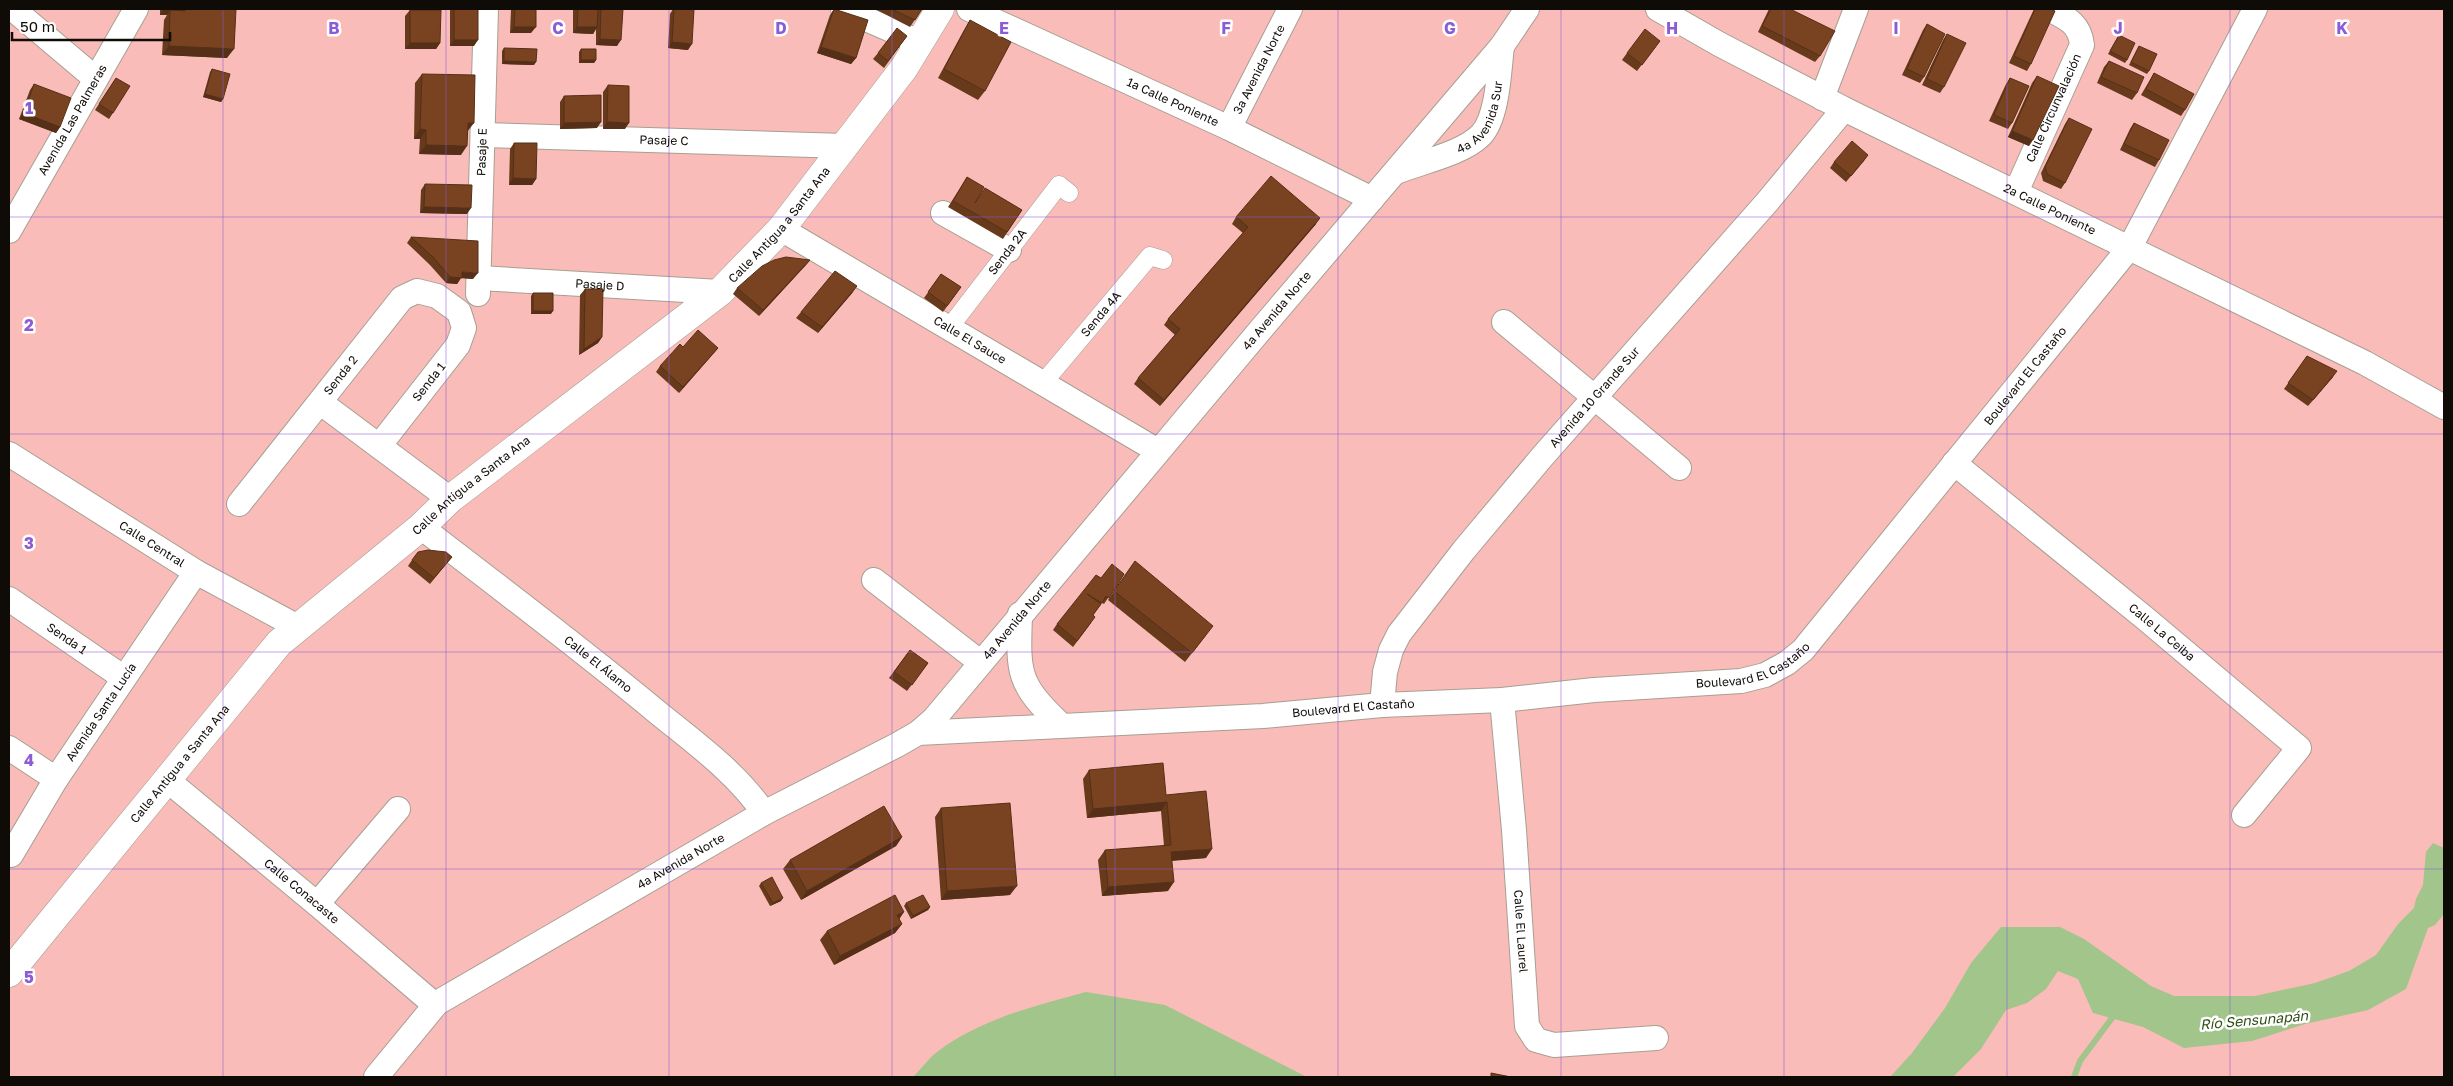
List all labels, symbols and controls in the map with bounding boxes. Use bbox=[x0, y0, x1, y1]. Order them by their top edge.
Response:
scale bar bbox=[12, 10, 170, 42]
text: 50 m bbox=[20, 17, 55, 35]
text: B bbox=[328, 18, 340, 38]
text: C bbox=[552, 18, 564, 38]
text: D bbox=[775, 18, 787, 38]
text: E bbox=[999, 18, 1009, 38]
text: F bbox=[1221, 18, 1231, 38]
text: G bbox=[1444, 18, 1456, 38]
text: H bbox=[1666, 18, 1678, 38]
text: I bbox=[1893, 18, 1899, 38]
text: J bbox=[2113, 18, 2123, 38]
text: K bbox=[2336, 18, 2348, 38]
street label: 3a Avenida Norte bbox=[1230, 22, 1288, 116]
street label: Calle Circunvalación bbox=[2022, 51, 2084, 165]
street label: Avenida Las Palmeras bbox=[34, 61, 110, 178]
street label: 1a Calle Poniente bbox=[1124, 74, 1221, 129]
street label: 4a Avenida Sur bbox=[1454, 80, 1505, 156]
text: 1 bbox=[25, 98, 33, 118]
street label: Pasaje E bbox=[473, 128, 490, 176]
street label: Pasaje C bbox=[639, 132, 689, 148]
street label: Calle Antigua a Santa Ana bbox=[725, 163, 833, 286]
street label: 2a Calle Poniente bbox=[2001, 180, 2099, 238]
street label: Senda 2A bbox=[985, 226, 1030, 278]
street label: 4a Avenida Norte bbox=[1239, 268, 1314, 353]
street label: Pasaje D bbox=[575, 276, 625, 293]
street label: Senda 4A bbox=[1077, 288, 1124, 340]
street label: Calle El Sauce bbox=[931, 312, 1009, 367]
text: 2 bbox=[24, 315, 34, 335]
street label: Boulevard El Castaño bbox=[1980, 323, 2069, 428]
street label: Avenida 10 Grande Sur bbox=[1546, 343, 1643, 450]
street label: Senda 2 bbox=[320, 352, 361, 398]
street label: Senda 1 bbox=[409, 359, 448, 404]
street label: Calle Antigua a Santa Ana bbox=[409, 432, 533, 538]
street label: Calle Central bbox=[117, 517, 188, 570]
text: 3 bbox=[24, 533, 34, 553]
street label: 4a Avenida Norte bbox=[979, 577, 1054, 662]
street label: Calle La Ceiba bbox=[2126, 600, 2198, 664]
street label: Senda 1 bbox=[44, 619, 90, 657]
street label: Calle El Álamo bbox=[561, 632, 635, 696]
street label: Boulevard El Castaño bbox=[1695, 639, 1813, 691]
street label: Avenida Santa Lucía bbox=[62, 660, 139, 764]
street label: Boulevard El Castaño bbox=[1291, 696, 1415, 720]
street label: Calle Antigua a Santa Ana bbox=[127, 701, 232, 826]
text: 4 bbox=[24, 750, 34, 770]
street label: 4a Avenida Norte bbox=[634, 830, 727, 892]
street label: Calle Conacaste bbox=[261, 855, 343, 927]
street label: Calle El Laurel bbox=[1511, 889, 1531, 973]
text: 5 bbox=[24, 967, 34, 987]
water label: Río Sensunapán bbox=[2199, 1006, 2310, 1033]

